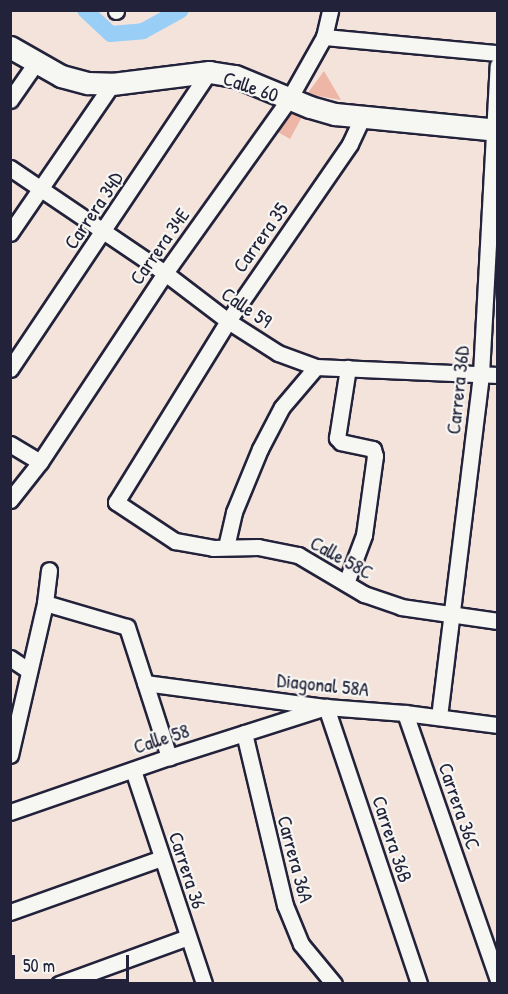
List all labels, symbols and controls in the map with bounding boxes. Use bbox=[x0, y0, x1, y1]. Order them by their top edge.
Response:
street label: Calle 60 bbox=[220, 65, 282, 107]
street label: Carrera 34D bbox=[58, 167, 128, 253]
street label: Carrera 35 bbox=[227, 197, 293, 277]
street label: Carrera 34E bbox=[124, 203, 194, 289]
street label: Calle 59 bbox=[217, 281, 277, 333]
street label: Carrera 36D bbox=[440, 345, 474, 435]
street label: Calle 58C bbox=[306, 530, 378, 584]
street label: Diagonal 58A bbox=[276, 667, 370, 701]
street label: Calle 58 bbox=[130, 718, 192, 758]
street label: Carrera 36C bbox=[434, 759, 486, 853]
street label: Carrera 36B bbox=[368, 793, 418, 885]
street label: Carrera 36A bbox=[273, 813, 319, 905]
street label: Carrera 36 bbox=[164, 829, 212, 911]
scale bar bbox=[15, 943, 132, 981]
text: 50 m bbox=[23, 953, 55, 978]

